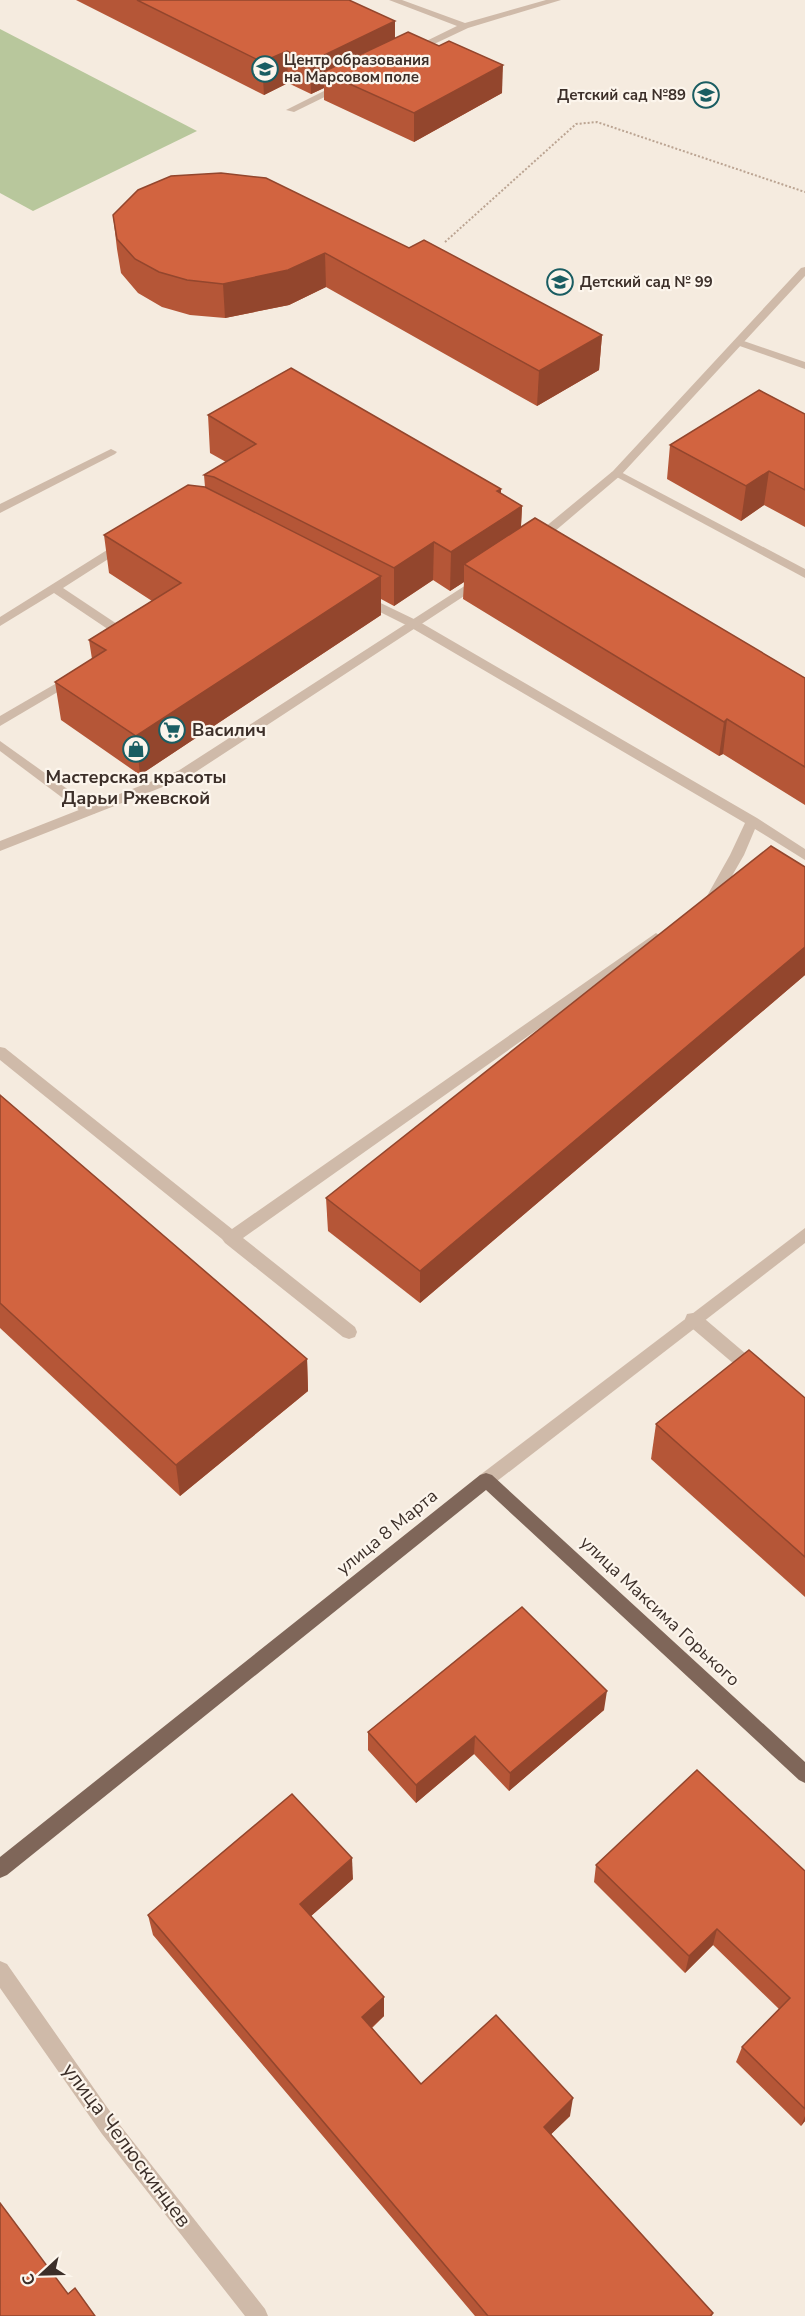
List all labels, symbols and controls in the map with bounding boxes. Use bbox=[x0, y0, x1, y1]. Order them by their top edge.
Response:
place label: Центр образования на Марсовом поле bbox=[284, 50, 430, 87]
school or university icon: Центр образования на Марсовом поле bbox=[250, 54, 280, 84]
school or university icon: Детский сад №89 bbox=[691, 80, 721, 110]
place label: Детский сад №89 bbox=[557, 85, 686, 105]
school or university icon: Детский сад № 99 bbox=[545, 267, 575, 297]
place label: Детский сад № 99 bbox=[580, 272, 713, 292]
supermarket icon: Василич bbox=[157, 715, 187, 745]
place label: Василич bbox=[192, 718, 266, 742]
shop icon: Мастерская красоты Дарьи Ржевской bbox=[121, 734, 151, 764]
place label: Мастерская красоты Дарьи Ржевской bbox=[46, 765, 226, 810]
street label: улица 8 Марта bbox=[331, 1484, 443, 1580]
street label: улица Максима Горького bbox=[575, 1530, 745, 1692]
street label: улица Челюскинцев bbox=[56, 2057, 198, 2233]
north arrow bbox=[12, 2244, 72, 2304]
text: С bbox=[17, 2270, 41, 2288]

